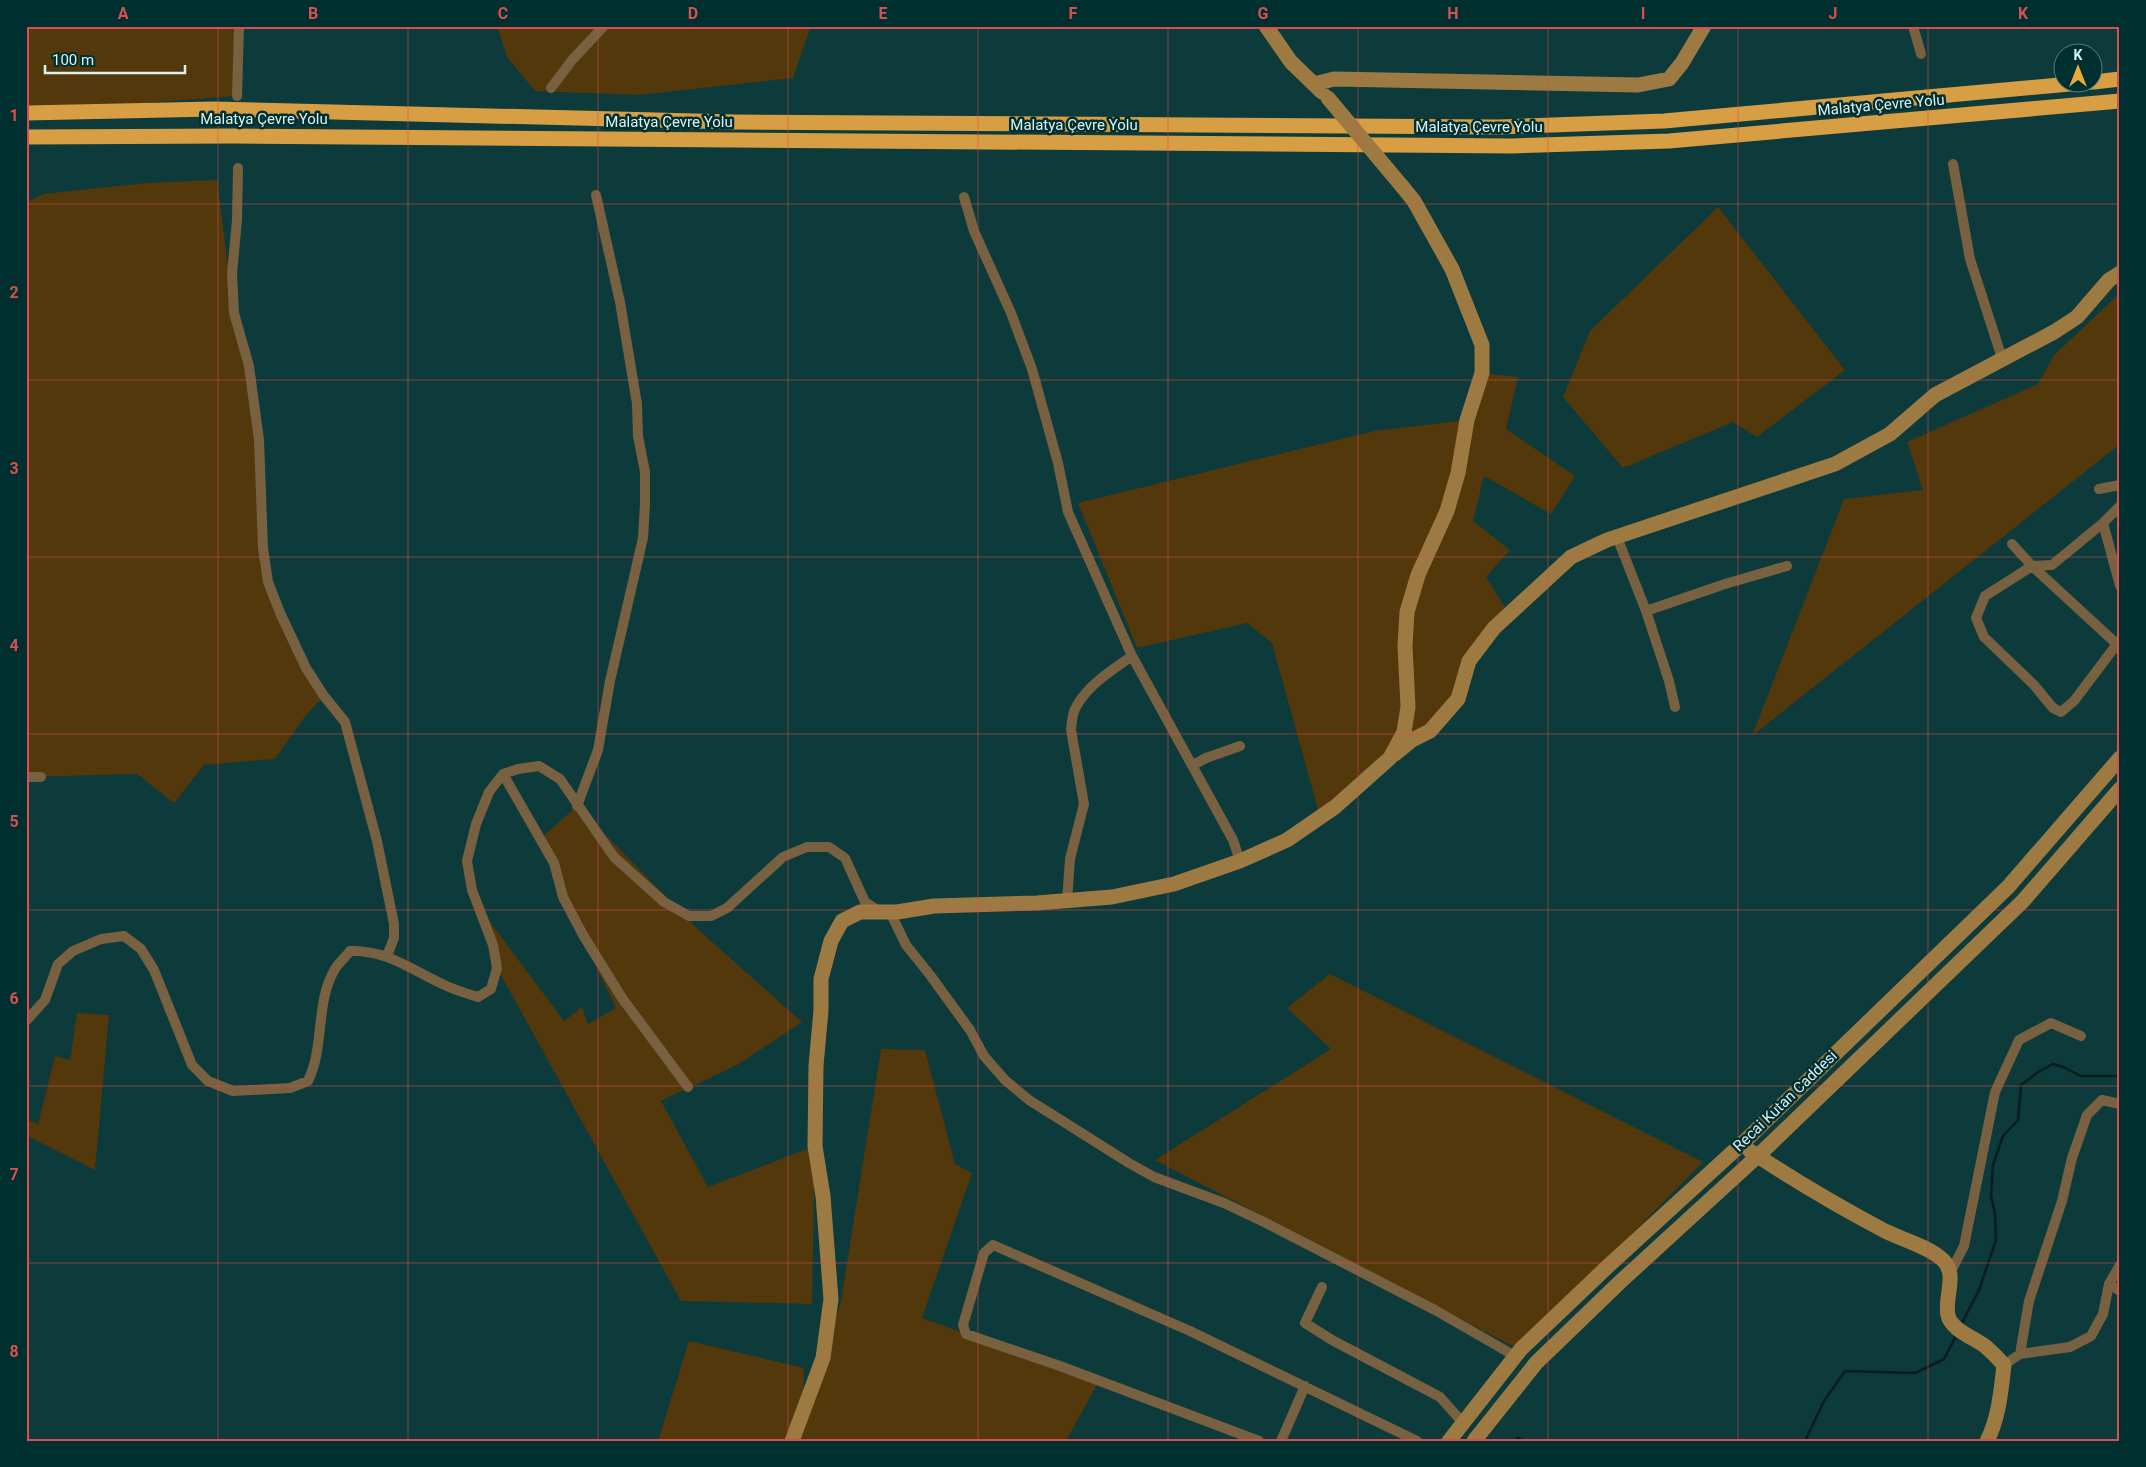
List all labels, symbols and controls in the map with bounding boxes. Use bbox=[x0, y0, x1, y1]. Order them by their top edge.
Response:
text: A bbox=[118, 4, 129, 23]
text: B bbox=[308, 4, 318, 23]
text: C bbox=[498, 4, 508, 23]
text: D bbox=[688, 4, 698, 23]
text: E bbox=[879, 4, 888, 23]
text: F bbox=[1069, 4, 1078, 23]
text: G bbox=[1258, 4, 1269, 23]
text: H bbox=[1447, 4, 1459, 23]
text: I bbox=[1641, 4, 1645, 23]
text: J bbox=[1829, 4, 1837, 23]
text: K bbox=[2018, 4, 2029, 23]
scale bar bbox=[45, 42, 185, 74]
north arrow bbox=[2054, 42, 2104, 92]
text: K bbox=[2074, 47, 2083, 63]
text: 100 m bbox=[52, 51, 94, 69]
street label: Malatya Çevre Yolu bbox=[1817, 90, 1945, 120]
text: 1 bbox=[9, 106, 19, 125]
street label: Malatya Çevre Yolu bbox=[200, 110, 328, 128]
street label: Malatya Çevre Yolu bbox=[605, 113, 733, 131]
street label: Malatya Çevre Yolu bbox=[1010, 116, 1138, 134]
street label: Malatya Çevre Yolu bbox=[1415, 118, 1543, 136]
text: 2 bbox=[9, 283, 19, 302]
text: 3 bbox=[9, 459, 19, 478]
text: 4 bbox=[9, 636, 19, 655]
text: 5 bbox=[9, 812, 19, 831]
text: 6 bbox=[9, 989, 19, 1008]
street label: Recai Kutan Caddesi bbox=[1729, 1047, 1841, 1155]
text: 7 bbox=[9, 1165, 19, 1184]
text: 8 bbox=[9, 1342, 19, 1361]

